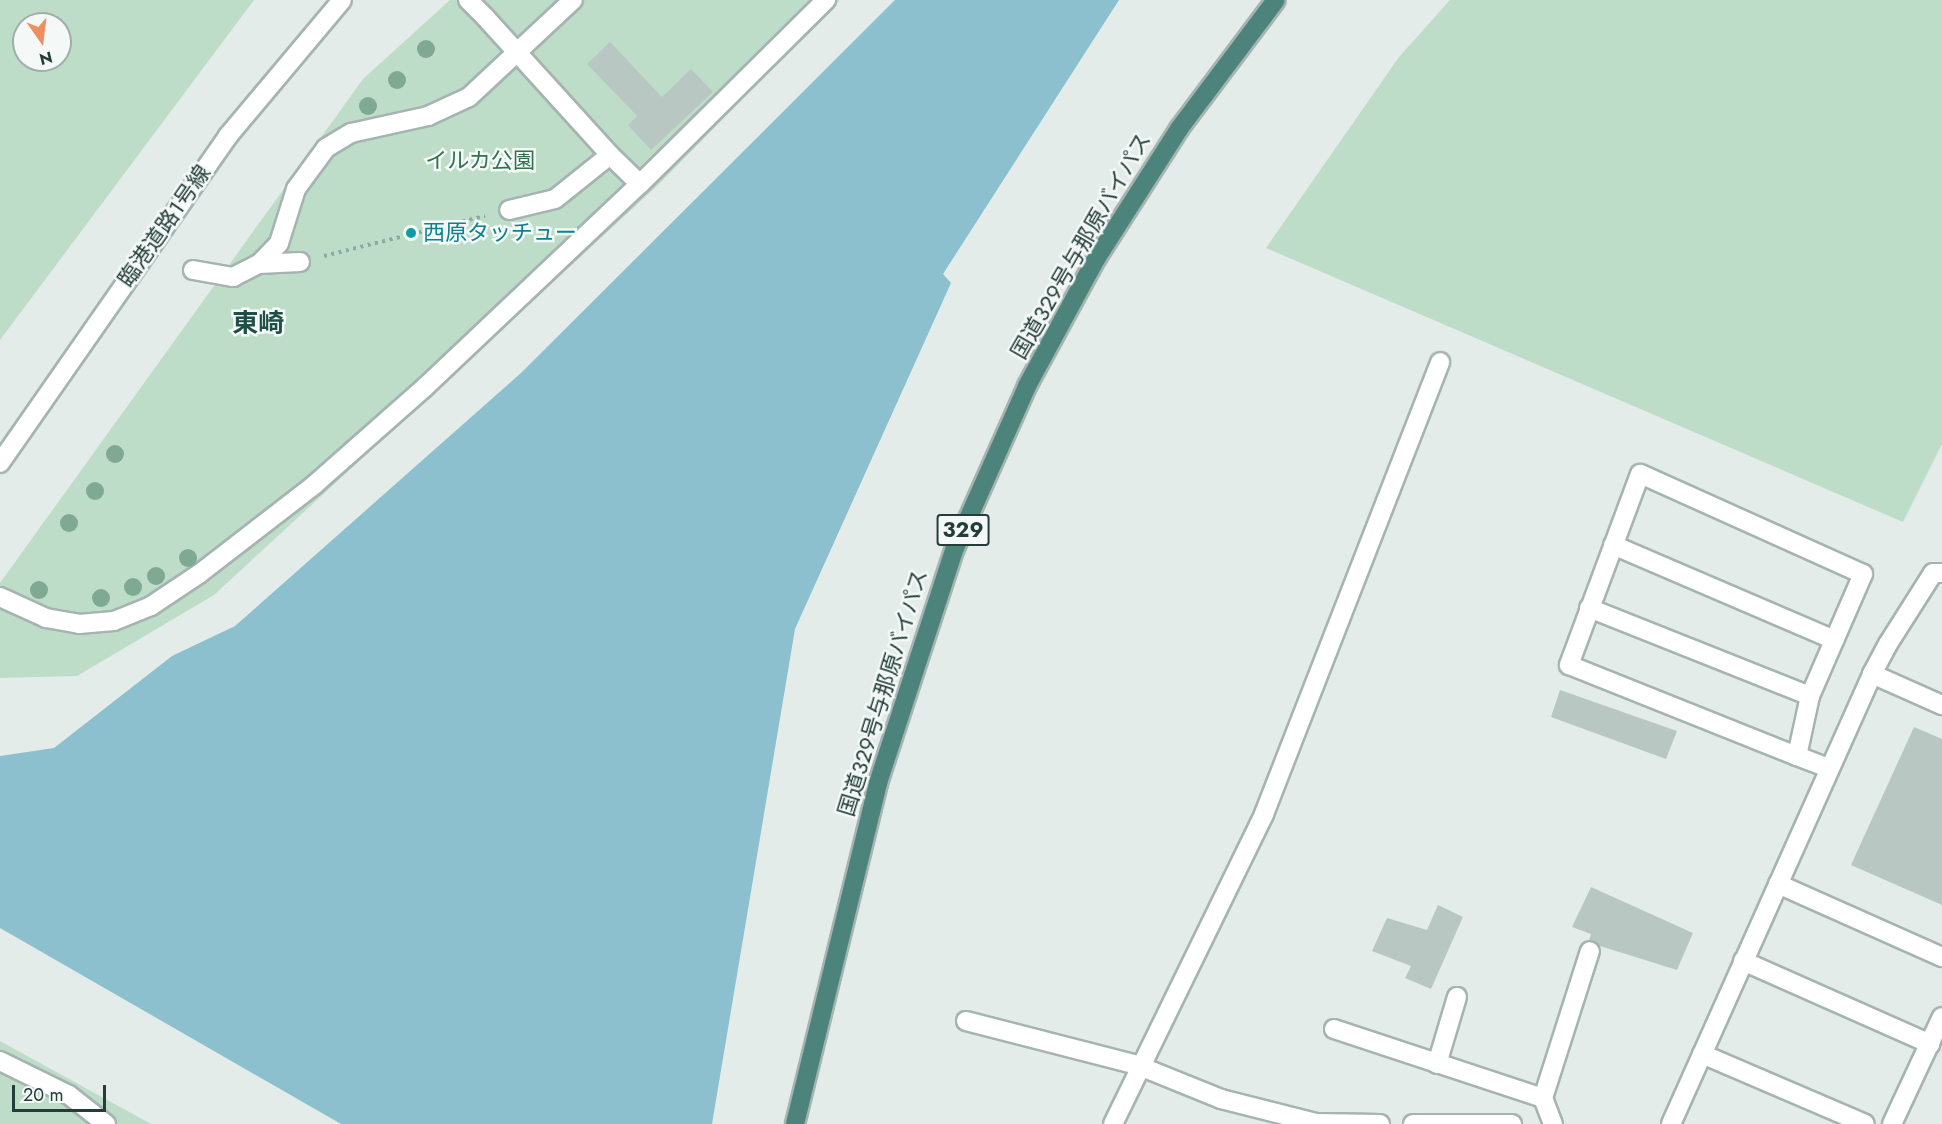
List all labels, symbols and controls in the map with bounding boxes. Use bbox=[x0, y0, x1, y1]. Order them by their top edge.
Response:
north arrow bbox=[12, 12, 72, 72]
text: N bbox=[37, 45, 55, 71]
street label: 国道329号与那原バイパス bbox=[1005, 128, 1157, 364]
park label: イルカ公園 bbox=[425, 148, 535, 174]
street label: 臨港道路1号線 bbox=[112, 160, 216, 292]
place label: 西原タッチュー bbox=[423, 220, 577, 246]
marker: 西原タッチュー bbox=[404, 226, 418, 240]
district label: 東崎 bbox=[232, 308, 284, 340]
road number: 329 bbox=[936, 512, 990, 548]
street label: 国道329号与那原バイパス bbox=[833, 566, 933, 820]
scale bar bbox=[15, 1073, 110, 1111]
text: 20 m bbox=[23, 1082, 63, 1108]

